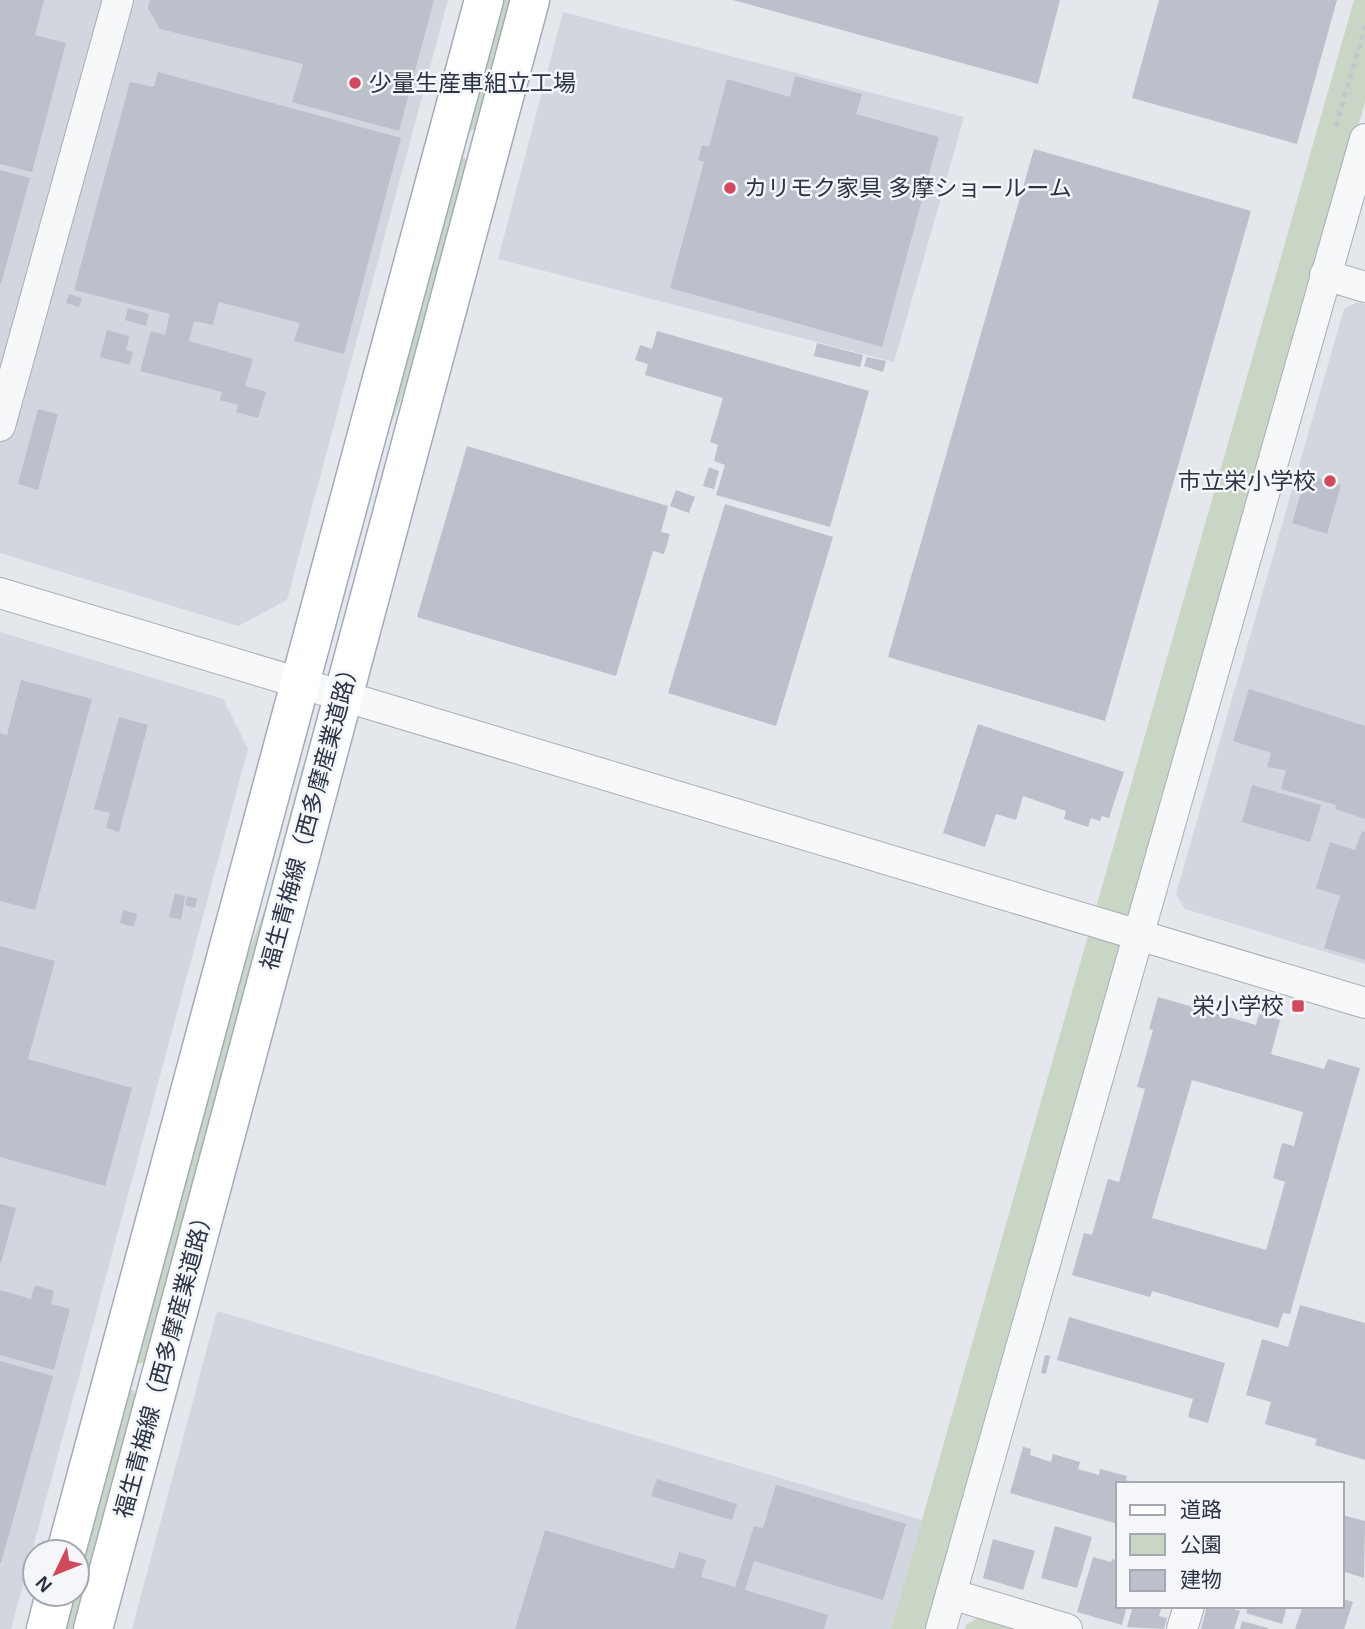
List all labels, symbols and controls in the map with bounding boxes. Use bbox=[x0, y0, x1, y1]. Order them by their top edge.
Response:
place label: 少量生産車組立工場 bbox=[369, 70, 576, 96]
marker: 少量生産車組立工場 bbox=[347, 75, 363, 91]
place label: カリモク家具 多摩ショールーム bbox=[744, 175, 1072, 201]
marker: カリモク家具 多摩ショールーム bbox=[722, 180, 738, 196]
place label: 市立栄小学校 bbox=[1178, 468, 1316, 494]
marker: 市立栄小学校 bbox=[1322, 473, 1338, 489]
street label: 福生青梅線（西多摩産業道路） bbox=[256, 655, 364, 973]
place label: 栄小学校 bbox=[1192, 993, 1284, 1019]
marker: 栄小学校 bbox=[1290, 998, 1306, 1014]
street label: 福生青梅線（西多摩産業道路） bbox=[110, 1203, 218, 1521]
legend bbox=[1116, 1482, 1344, 1608]
text: 道路 bbox=[1180, 1498, 1222, 1521]
text: 公園 bbox=[1180, 1533, 1222, 1556]
north arrow bbox=[21, 1538, 91, 1608]
text: 建物 bbox=[1180, 1568, 1222, 1591]
text: N bbox=[32, 1572, 56, 1596]

